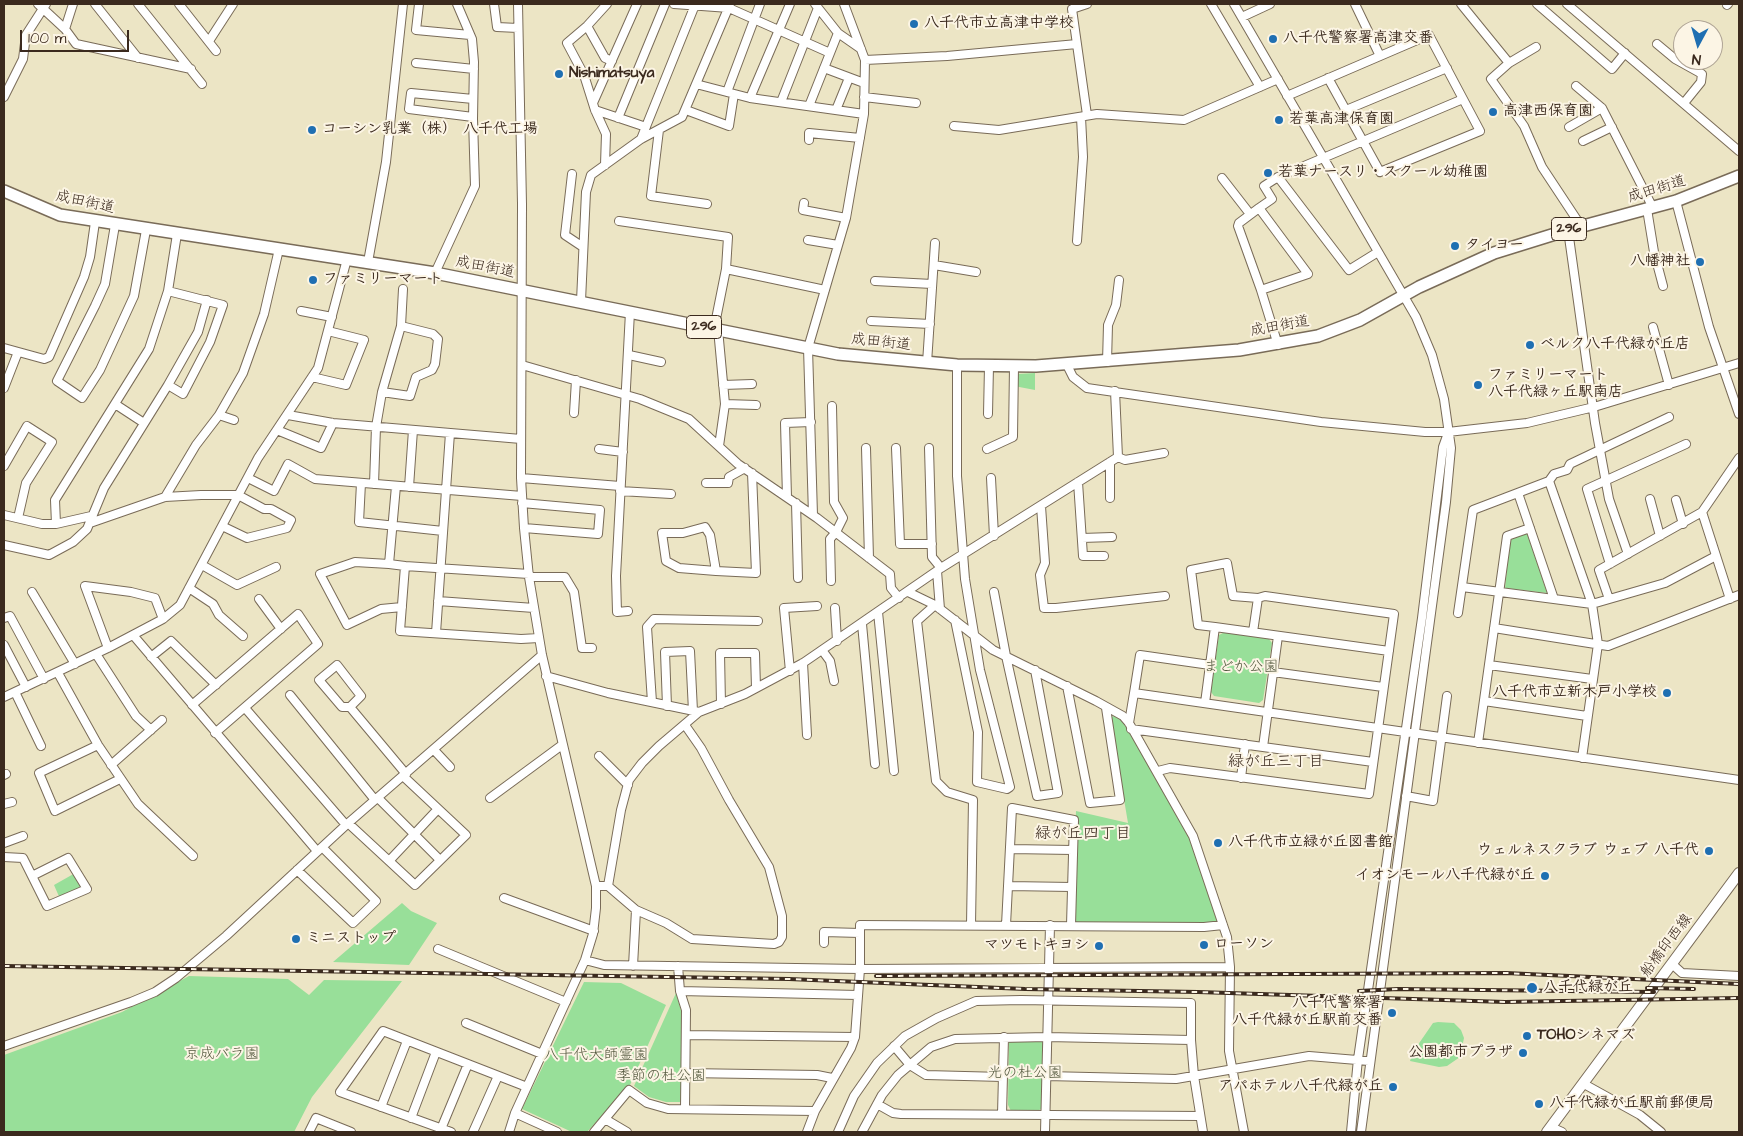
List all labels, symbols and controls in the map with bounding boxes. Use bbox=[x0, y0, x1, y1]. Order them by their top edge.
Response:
place label: 八千代市立高津中学校 bbox=[924, 15, 1074, 33]
marker: 八千代市立高津中学校 bbox=[908, 18, 920, 30]
scale bar bbox=[22, 20, 131, 52]
north arrow bbox=[1673, 20, 1723, 70]
text: 100 m bbox=[28, 28, 67, 49]
place label: 八千代警察署高津交番 bbox=[1283, 30, 1433, 48]
marker: 八千代警察署高津交番 bbox=[1267, 33, 1279, 45]
text: N bbox=[1691, 49, 1702, 69]
place label: Nishimatsuya bbox=[569, 65, 654, 83]
marker: Nishimatsuya bbox=[553, 68, 565, 80]
place label: 高津西保育園 bbox=[1503, 103, 1593, 121]
marker: 高津西保育園 bbox=[1487, 106, 1499, 118]
place label: 若葉高津保育園 bbox=[1289, 111, 1394, 129]
marker: 若葉高津保育園 bbox=[1273, 114, 1285, 126]
place label: コーシン乳業（株） 八千代工場 bbox=[322, 121, 538, 139]
marker: コーシン乳業（株） 八千代工場 bbox=[306, 124, 318, 136]
place label: 若葉ナースリ・スクール幼稚園 bbox=[1278, 164, 1488, 182]
marker: 若葉ナースリ・スクール幼稚園 bbox=[1262, 167, 1274, 179]
street label: 成田街道 bbox=[1626, 173, 1688, 207]
street label: 成田街道 bbox=[54, 188, 116, 218]
road number: 296 bbox=[1552, 218, 1586, 240]
place label: タイヨー bbox=[1465, 237, 1524, 255]
marker: タイヨー bbox=[1449, 240, 1461, 252]
street label: 成田街道 bbox=[454, 253, 516, 283]
place label: 八幡神社 bbox=[1630, 253, 1690, 271]
marker: 八幡神社 bbox=[1694, 256, 1706, 268]
place label: ファミリーマート bbox=[323, 271, 443, 289]
marker: ファミリーマート bbox=[307, 274, 319, 286]
street label: 成田街道 bbox=[1249, 313, 1311, 341]
road number: 296 bbox=[686, 316, 722, 338]
street label: 成田街道 bbox=[850, 331, 912, 355]
place label: ベルク八千代緑が丘店 bbox=[1540, 336, 1690, 354]
marker: ベルク八千代緑が丘店 bbox=[1524, 339, 1536, 351]
place label: ファミリーマート 八千代緑ヶ丘駅南店 bbox=[1488, 367, 1623, 402]
marker: ファミリーマート 八千代緑ヶ丘駅南店 bbox=[1472, 379, 1484, 391]
park label: まどか公園 bbox=[1204, 659, 1278, 677]
place label: 八千代市立新木戸小学校 bbox=[1492, 684, 1657, 702]
marker: 八千代市立新木戸小学校 bbox=[1661, 687, 1673, 699]
district label: 緑が丘三丁目 bbox=[1228, 753, 1324, 773]
district label: 緑が丘四丁目 bbox=[1035, 825, 1131, 845]
place label: 八千代市立緑が丘図書館 bbox=[1228, 834, 1393, 852]
marker: 八千代市立緑が丘図書館 bbox=[1212, 837, 1224, 849]
place label: ウェルネスクラブ ウェブ 八千代 bbox=[1477, 842, 1699, 860]
marker: ウェルネスクラブ ウェブ 八千代 bbox=[1703, 845, 1715, 857]
place label: イオンモール八千代緑が丘 bbox=[1355, 867, 1535, 885]
marker: イオンモール八千代緑が丘 bbox=[1539, 870, 1551, 882]
street label: 船橋印西線 bbox=[1637, 911, 1697, 981]
place label: ミニストップ bbox=[306, 930, 396, 948]
marker: ミニストップ bbox=[290, 933, 302, 945]
place label: ローソン bbox=[1214, 936, 1274, 954]
place label: マツモトキヨシ bbox=[984, 937, 1089, 955]
marker: ローソン bbox=[1198, 939, 1210, 951]
marker: マツモトキヨシ bbox=[1093, 940, 1105, 952]
place label: 八千代緑が丘 bbox=[1543, 979, 1633, 997]
marker: 八千代緑が丘 bbox=[1525, 981, 1539, 995]
place label: 八千代警察署 八千代緑が丘駅前交番 bbox=[1232, 995, 1382, 1030]
marker: 八千代警察署 八千代緑が丘駅前交番 bbox=[1386, 1007, 1398, 1019]
place label: TOHOシネマズ bbox=[1537, 1027, 1636, 1045]
marker: TOHOシネマズ bbox=[1521, 1030, 1533, 1042]
place label: 公園都市プラザ bbox=[1408, 1044, 1513, 1062]
park label: 京成バラ園 bbox=[185, 1046, 259, 1064]
park label: 八千代大師霊園 bbox=[544, 1047, 648, 1065]
marker: 公園都市プラザ bbox=[1517, 1047, 1529, 1059]
park label: 光の杜公園 bbox=[988, 1065, 1062, 1083]
park label: 季節の杜公園 bbox=[616, 1068, 706, 1086]
place label: アパホテル八千代緑が丘 bbox=[1218, 1078, 1383, 1096]
marker: アパホテル八千代緑が丘 bbox=[1387, 1081, 1399, 1093]
place label: 八千代緑が丘駅前郵便局 bbox=[1549, 1095, 1714, 1113]
marker: 八千代緑が丘駅前郵便局 bbox=[1533, 1098, 1545, 1110]

